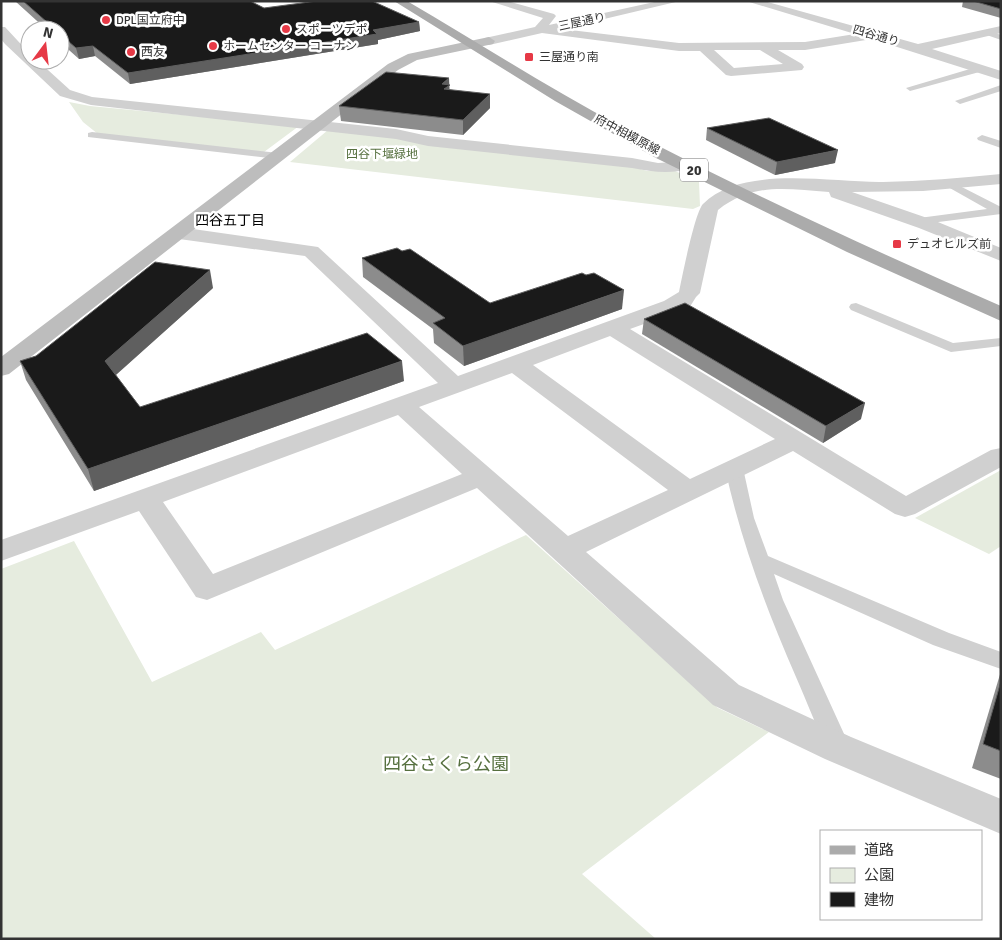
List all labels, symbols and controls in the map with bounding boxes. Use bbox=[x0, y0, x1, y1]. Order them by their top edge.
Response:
street label: 三屋通り bbox=[557, 10, 607, 34]
place label: DPL国立府中 bbox=[116, 13, 185, 28]
marker: DPL国立府中 bbox=[100, 14, 112, 26]
north arrow bbox=[20, 20, 70, 70]
place label: スポーツデポ bbox=[296, 22, 368, 37]
street label: 四谷通り bbox=[851, 22, 901, 50]
text: N bbox=[41, 23, 55, 42]
marker: スポーツデポ bbox=[280, 23, 292, 35]
place label: ホームセンター コーナン bbox=[223, 39, 357, 54]
marker: ホームセンター コーナン bbox=[207, 40, 219, 52]
place label: 西友 bbox=[141, 45, 165, 60]
marker: 西友 bbox=[125, 46, 137, 58]
place label: 三屋通り南 bbox=[539, 50, 599, 65]
marker: 三屋通り南 bbox=[523, 51, 535, 63]
street label: 府中相模原線 bbox=[592, 111, 662, 159]
park label: 四谷下堰緑地 bbox=[346, 147, 418, 162]
road number: 20 bbox=[680, 158, 708, 182]
district label: 四谷五丁目 bbox=[195, 212, 265, 229]
place label: デュオヒルズ前 bbox=[907, 237, 991, 252]
marker: デュオヒルズ前 bbox=[891, 238, 903, 250]
park label: 四谷さくら公園 bbox=[383, 753, 509, 775]
legend bbox=[820, 830, 982, 920]
text: 道路 bbox=[864, 841, 894, 859]
text: 公園 bbox=[864, 866, 894, 884]
text: 建物 bbox=[864, 891, 894, 909]

